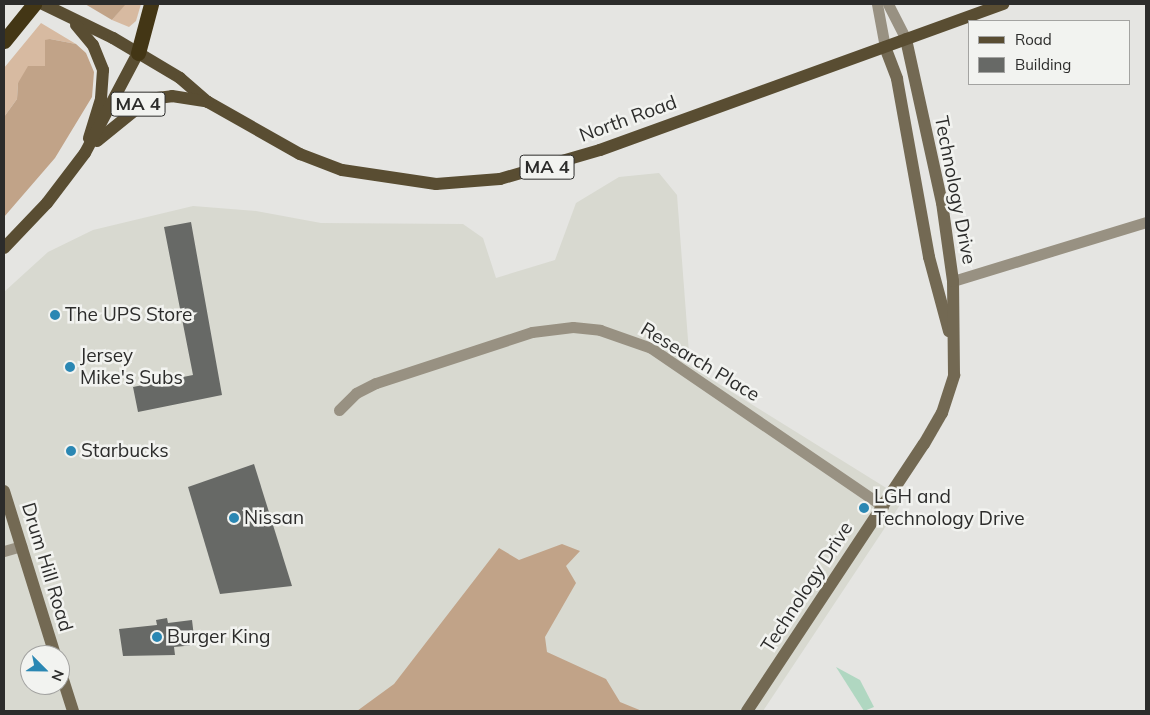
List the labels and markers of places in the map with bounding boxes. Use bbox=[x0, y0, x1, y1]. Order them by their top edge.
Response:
place label: The UPS Store bbox=[65, 304, 192, 326]
marker: The UPS Store bbox=[49, 309, 61, 321]
place label: Jersey Mike's Subs bbox=[80, 345, 183, 389]
marker: Jersey Mike's Subs bbox=[64, 361, 76, 373]
place label: Starbucks bbox=[81, 440, 169, 462]
marker: Starbucks bbox=[65, 445, 77, 457]
place label: LGH and Technology Drive bbox=[874, 486, 1025, 530]
marker: LGH and Technology Drive bbox=[858, 502, 870, 514]
place label: Nissan bbox=[244, 507, 304, 529]
marker: Nissan bbox=[228, 512, 240, 524]
place label: Burger King bbox=[167, 626, 270, 648]
marker: Burger King bbox=[151, 631, 163, 643]

